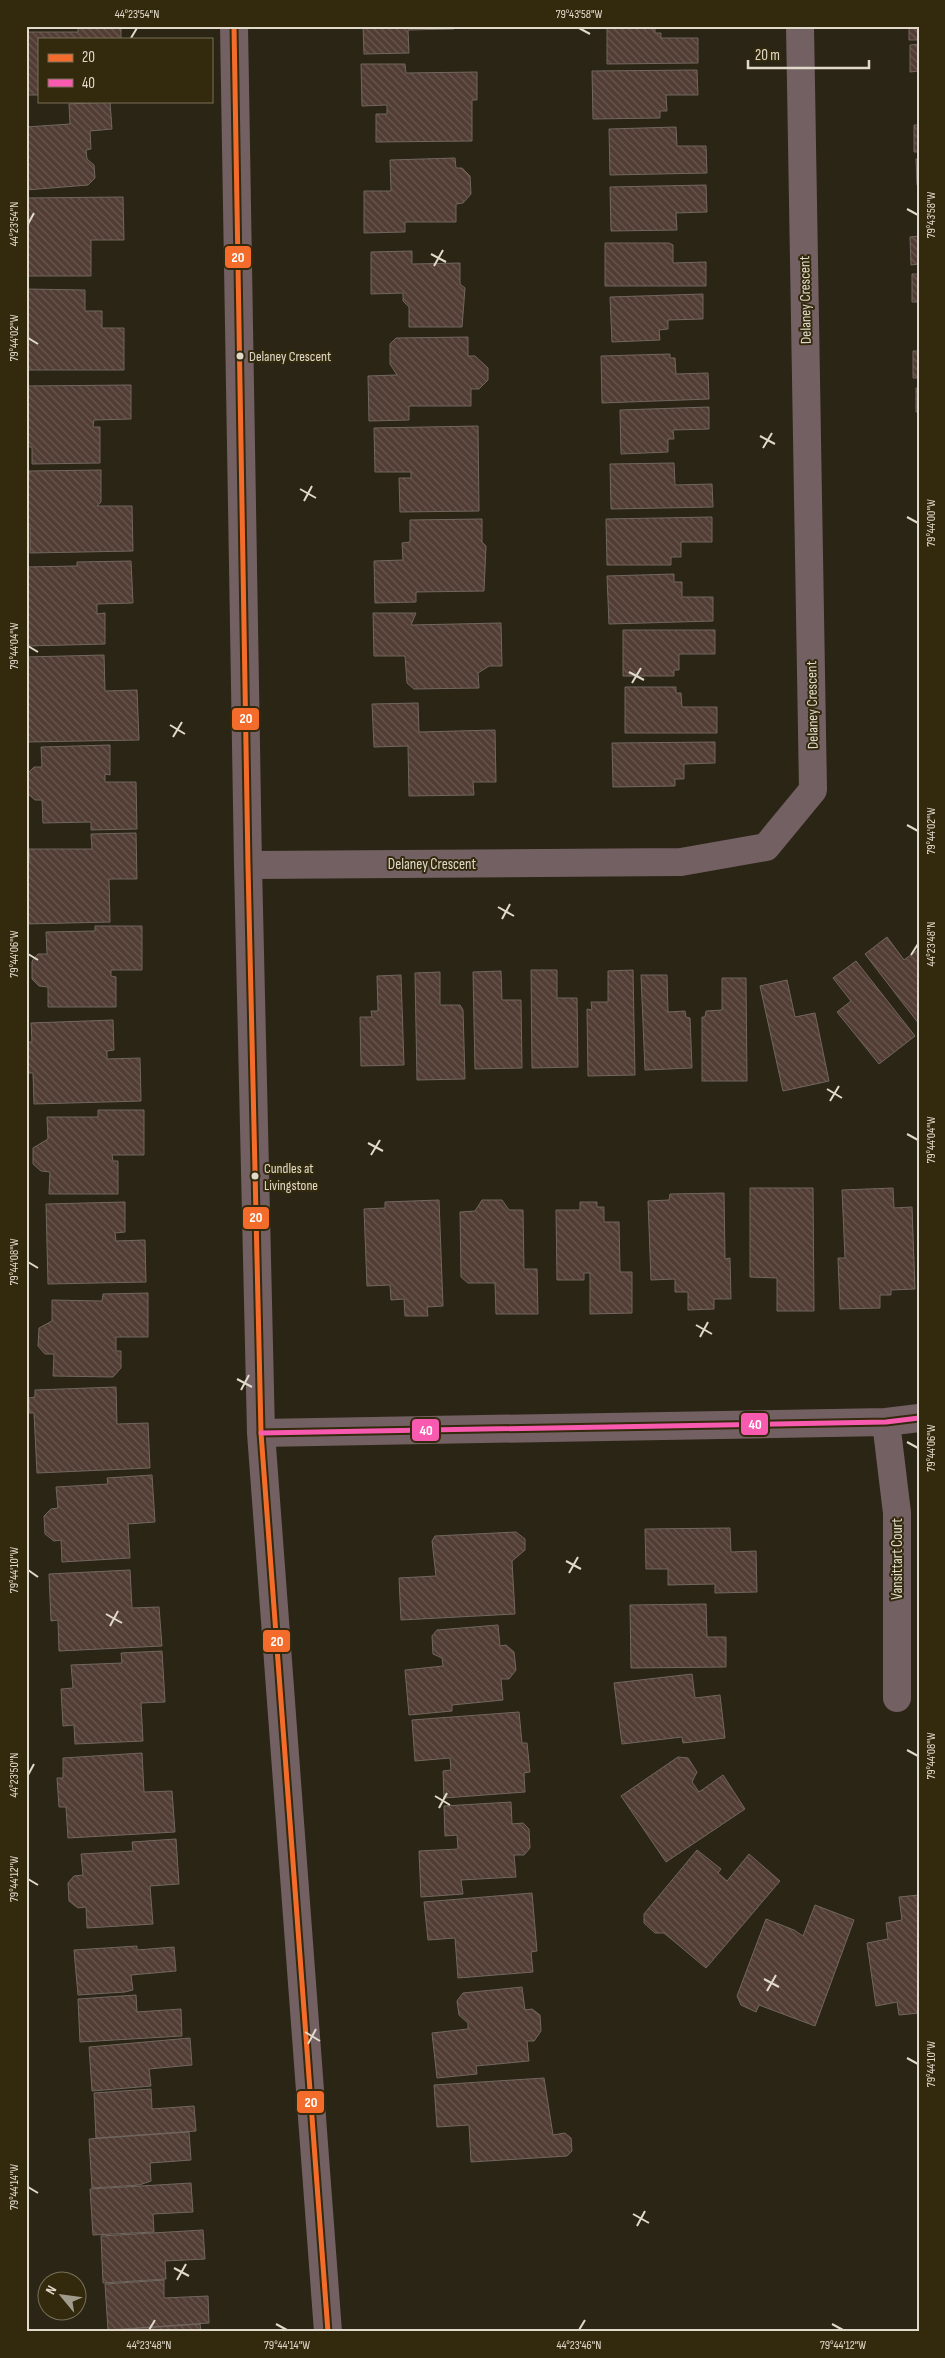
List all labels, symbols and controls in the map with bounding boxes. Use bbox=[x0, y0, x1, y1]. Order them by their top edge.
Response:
text: 44°23'54"N bbox=[115, 7, 159, 22]
text: 79°43'58"W bbox=[556, 7, 602, 22]
legend bbox=[38, 38, 212, 102]
scale bar bbox=[748, 38, 869, 70]
text: 20 m bbox=[755, 46, 780, 65]
text: 20 bbox=[82, 48, 95, 67]
text: 40 bbox=[82, 74, 95, 93]
text: 79°43'58"W bbox=[924, 192, 939, 238]
text: 44°23'54"N bbox=[7, 202, 22, 246]
line badge: 20 bbox=[224, 245, 252, 269]
text: 20 bbox=[232, 249, 245, 266]
street label: Delaney Crescent bbox=[795, 255, 816, 344]
text: 79°44'02"W bbox=[7, 314, 22, 362]
place label: Delaney Crescent bbox=[249, 348, 331, 365]
marker: Delaney Crescent bbox=[235, 351, 245, 361]
text: 79°44'00"W bbox=[924, 499, 939, 547]
text: 79°44'04"W bbox=[7, 622, 22, 670]
street label: Delaney Crescent bbox=[802, 660, 823, 749]
line badge: 20 bbox=[231, 707, 260, 731]
text: 20 bbox=[240, 710, 253, 727]
text: 79°44'02"W bbox=[924, 807, 939, 855]
street label: Delaney Crescent bbox=[388, 855, 477, 874]
text: 44°23'48"N bbox=[924, 922, 939, 966]
text: 79°44'06"W bbox=[7, 930, 22, 978]
text: 79°44'04"W bbox=[924, 1116, 939, 1164]
place label: Cundles at Livingstone bbox=[264, 1160, 318, 1194]
marker: Cundles at Livingstone bbox=[250, 1171, 260, 1181]
line badge: 20 bbox=[242, 1206, 270, 1230]
text: 20 bbox=[250, 1209, 263, 1226]
text: 79°44'08"W bbox=[7, 1238, 22, 1286]
line badge: 40 bbox=[740, 1412, 769, 1436]
text: 40 bbox=[748, 1416, 762, 1433]
line badge: 40 bbox=[411, 1418, 440, 1442]
text: 40 bbox=[419, 1422, 433, 1439]
text: 79°44'06"W bbox=[924, 1424, 939, 1472]
street label: Vansittart Court bbox=[888, 1518, 907, 1600]
text: 79°44'10"W bbox=[7, 1547, 22, 1593]
line badge: 20 bbox=[262, 1629, 291, 1653]
text: 20 bbox=[271, 1633, 284, 1650]
text: 79°44'08"W bbox=[924, 1732, 939, 1780]
text: 44°23'50"N bbox=[7, 1753, 22, 1797]
text: 79°44'12"W bbox=[7, 1856, 22, 1902]
text: 79°44'10"W bbox=[924, 2041, 939, 2087]
line badge: 20 bbox=[296, 2090, 325, 2114]
text: 20 bbox=[305, 2094, 318, 2111]
text: 79°44'14"W bbox=[7, 2164, 22, 2210]
north arrow bbox=[38, 2270, 88, 2320]
text: N bbox=[42, 2283, 60, 2297]
text: 44°23'48"N bbox=[127, 2338, 171, 2353]
text: 79°44'14"W bbox=[264, 2338, 310, 2353]
text: 44°23'46"N bbox=[557, 2338, 601, 2353]
text: 79°44'12"W bbox=[820, 2338, 866, 2353]

